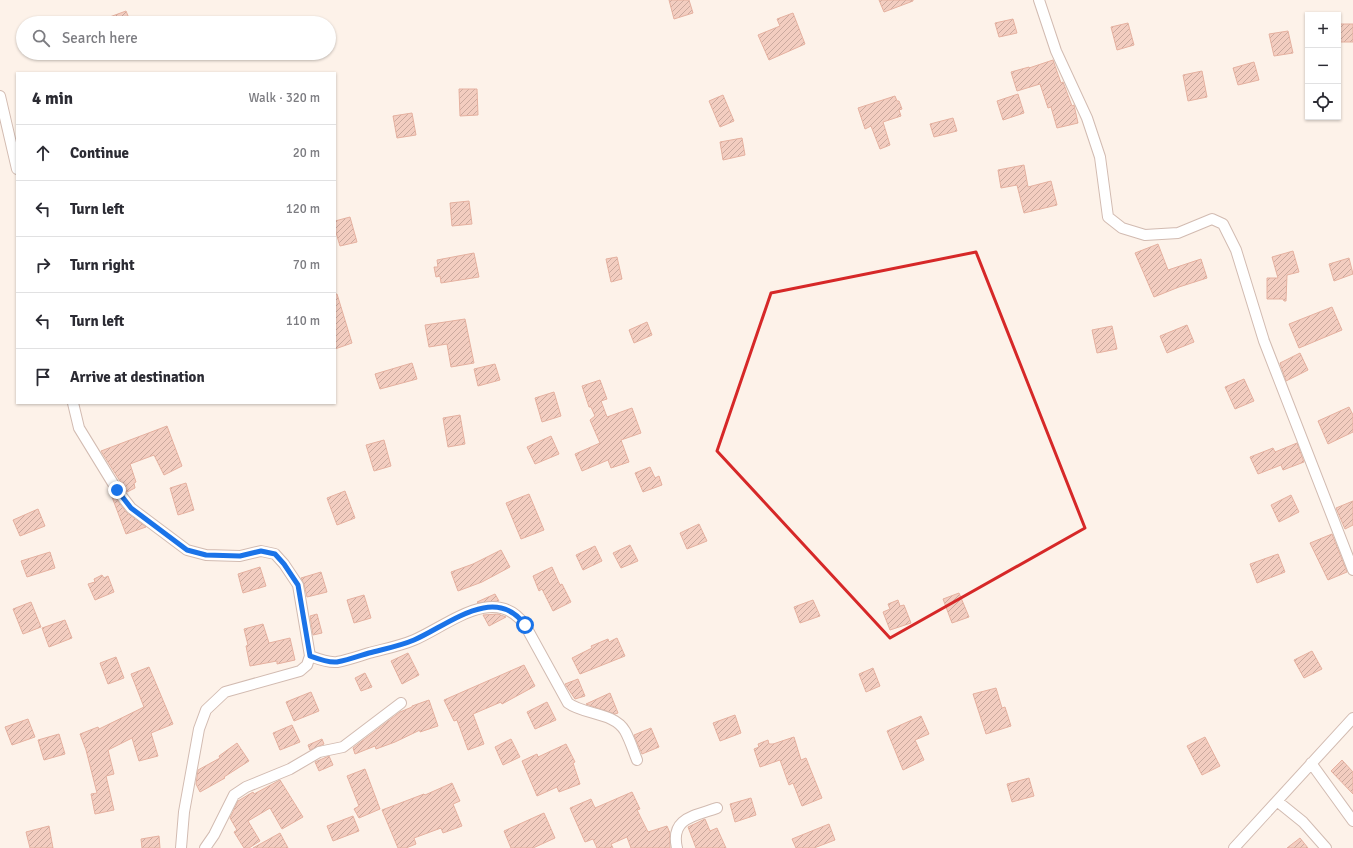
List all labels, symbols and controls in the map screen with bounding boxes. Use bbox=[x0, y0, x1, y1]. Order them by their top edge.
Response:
map controls bbox=[1305, 12, 1341, 120]
button: + bbox=[1305, 12, 1341, 48]
search box bbox=[16, 16, 336, 60]
icon: search bbox=[30, 27, 52, 49]
text: Search here bbox=[62, 29, 138, 47]
button: − bbox=[1305, 48, 1341, 84]
button: locate bbox=[1305, 84, 1341, 120]
text: 4 min bbox=[32, 88, 73, 109]
text: Walk · 320 m bbox=[249, 90, 320, 106]
icon: ahead bbox=[32, 142, 54, 164]
text: Continue bbox=[70, 144, 129, 162]
text: 20 m bbox=[293, 145, 320, 161]
icon: left bbox=[32, 198, 54, 220]
text: Turn left bbox=[70, 200, 124, 218]
text: 120 m bbox=[286, 201, 320, 217]
icon: right bbox=[32, 254, 54, 276]
text: Turn right bbox=[70, 256, 135, 274]
text: 70 m bbox=[293, 257, 320, 273]
icon: left bbox=[32, 310, 54, 332]
text: Turn left bbox=[70, 312, 124, 330]
text: 110 m bbox=[286, 313, 320, 329]
icon: arrive bbox=[32, 366, 54, 388]
text: Arrive at destination bbox=[70, 368, 205, 386]
route end bbox=[108, 481, 126, 499]
route start bbox=[516, 616, 534, 634]

